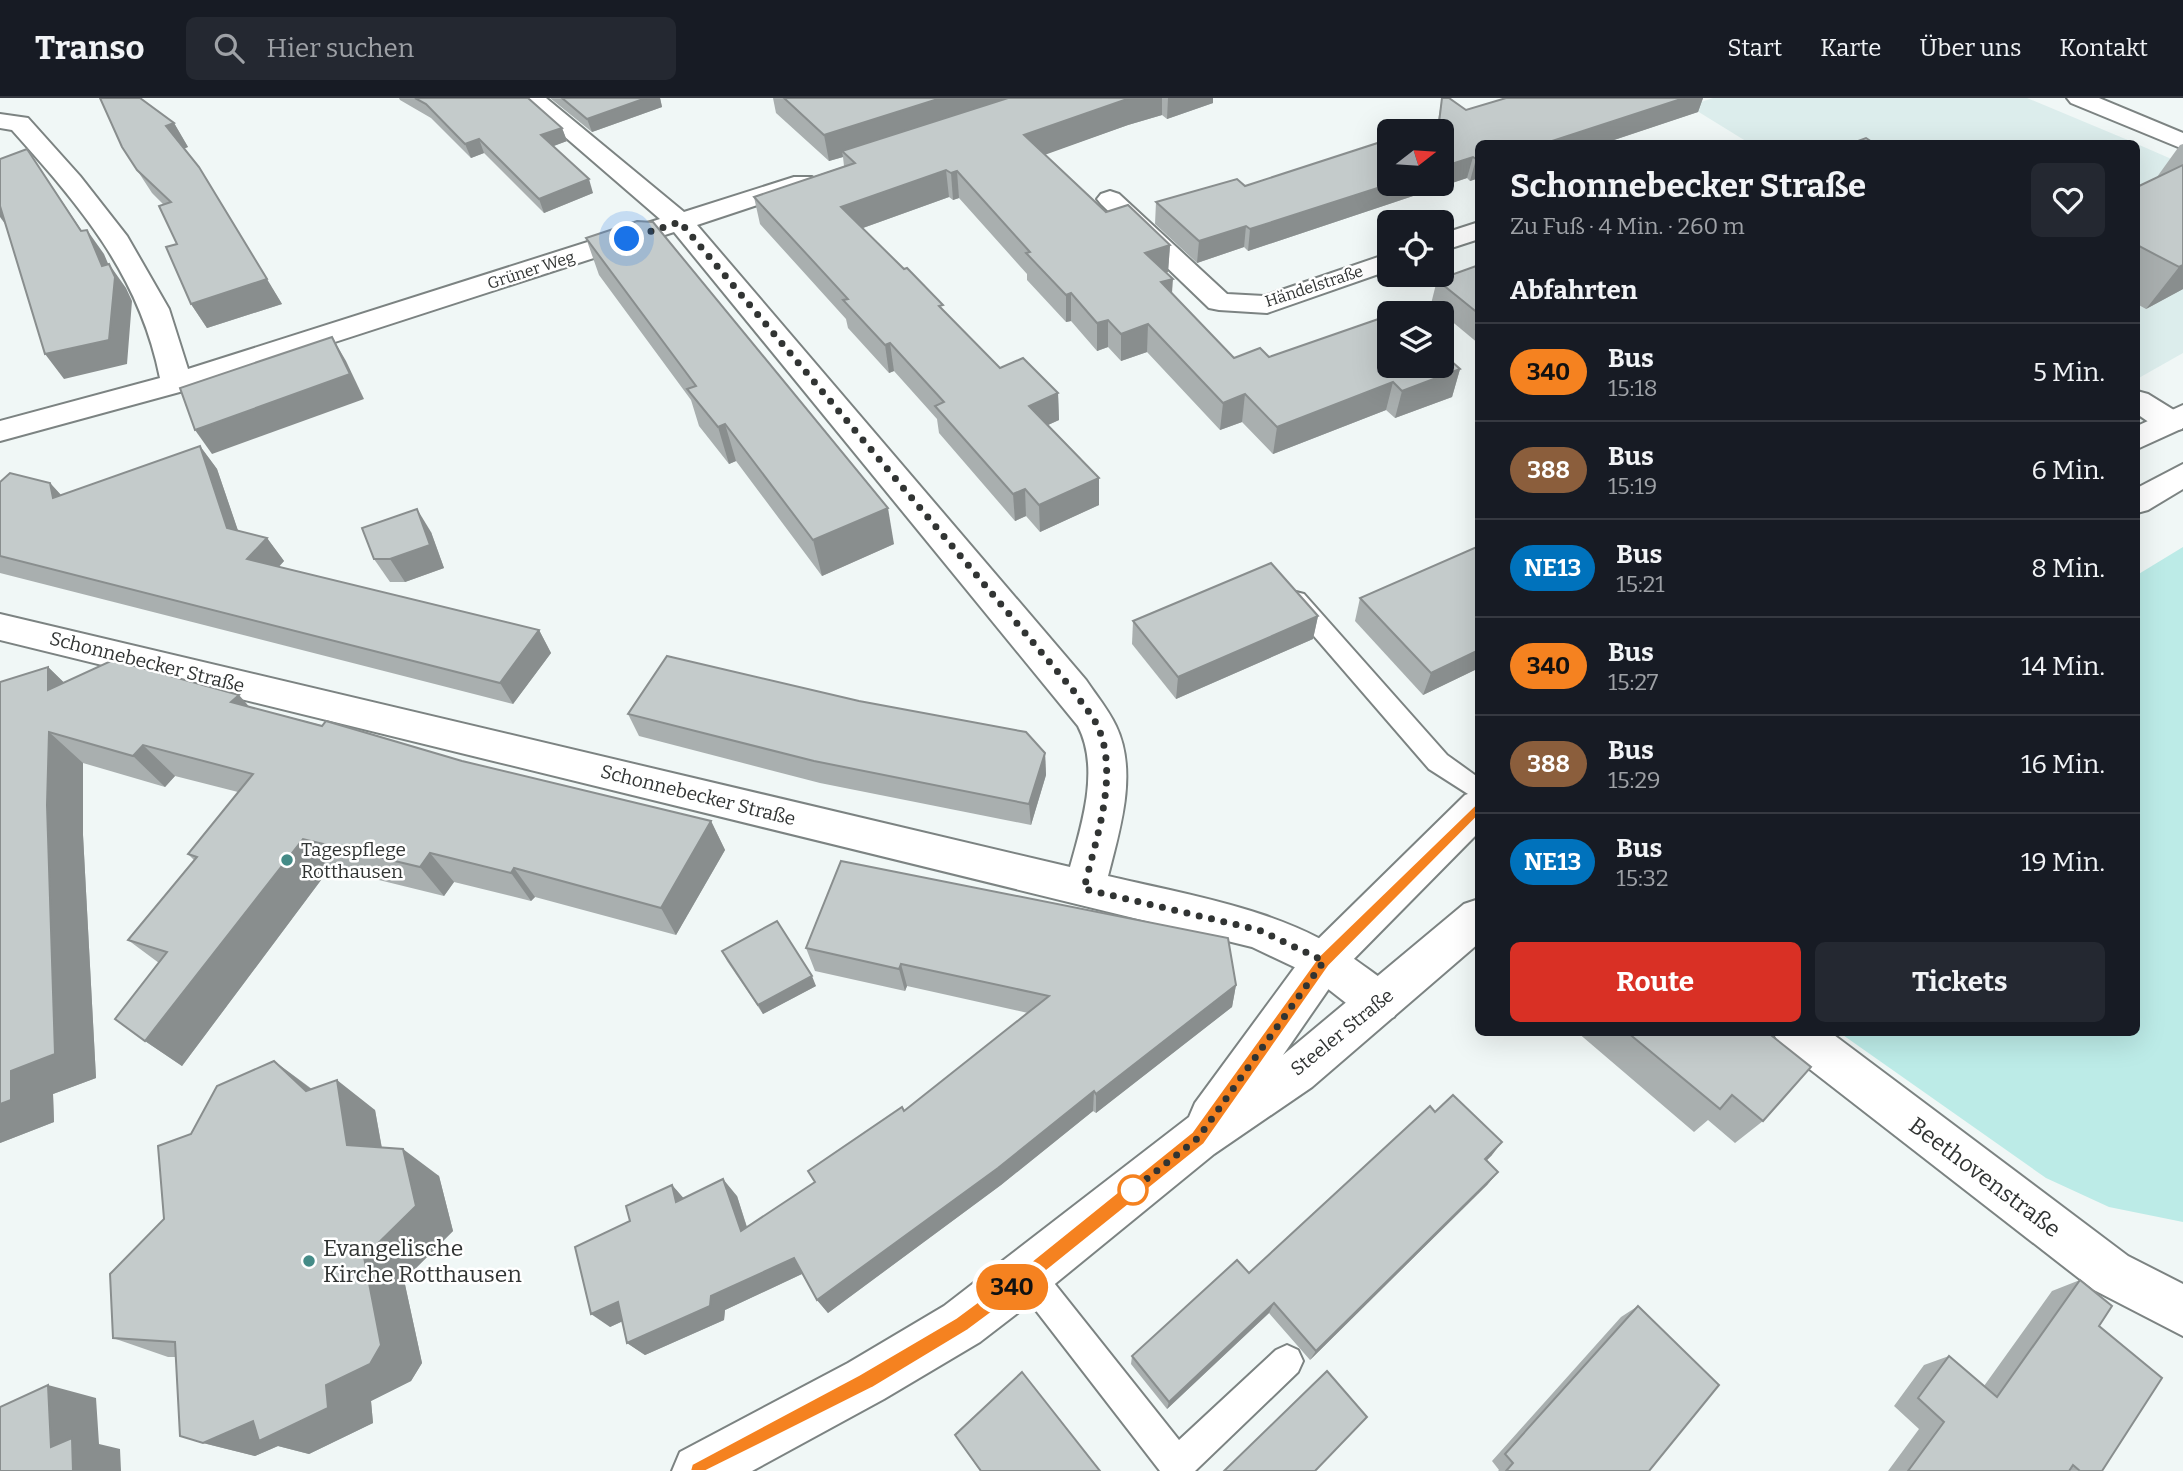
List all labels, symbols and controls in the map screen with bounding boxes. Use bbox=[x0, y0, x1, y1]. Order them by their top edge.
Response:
search box bbox=[186, 17, 676, 80]
text: Transo bbox=[35, 28, 144, 68]
icon: search bbox=[210, 29, 248, 67]
text: Hier suchen bbox=[266, 33, 414, 64]
text: Start bbox=[1727, 34, 1782, 62]
text: Karte bbox=[1820, 34, 1882, 62]
text: Über uns bbox=[1920, 34, 2022, 62]
text: Kontakt bbox=[2060, 34, 2148, 62]
north arrow bbox=[1377, 119, 1454, 196]
map controls bbox=[1377, 119, 1454, 378]
button: heart bbox=[2031, 163, 2105, 237]
text: Schonnebecker Straße bbox=[1510, 166, 1866, 206]
button: locate bbox=[1377, 210, 1454, 287]
text: Zu Fuß · 4 Min. · 260 m bbox=[1510, 212, 1745, 240]
your location bbox=[609, 221, 644, 256]
street label: Grüner Weg bbox=[485, 247, 577, 293]
street label: Händelstraße bbox=[1263, 261, 1365, 311]
text: Abfahrten bbox=[1510, 275, 1637, 306]
button: layers bbox=[1377, 301, 1454, 378]
text: Bus bbox=[1608, 343, 1654, 374]
text: 5 Min. bbox=[2033, 357, 2105, 388]
text: 340 bbox=[1527, 358, 1570, 386]
text: 15:18 bbox=[1608, 374, 1658, 402]
text: Bus bbox=[1608, 441, 1654, 472]
text: 6 Min. bbox=[2032, 455, 2105, 486]
text: 388 bbox=[1527, 456, 1570, 484]
text: 15:19 bbox=[1608, 472, 1657, 500]
text: Bus bbox=[1616, 539, 1662, 570]
text: 8 Min. bbox=[2031, 553, 2105, 584]
text: NE13 bbox=[1524, 554, 1581, 582]
text: 15:21 bbox=[1616, 570, 1665, 598]
street label: Schonnebecker Straße bbox=[47, 627, 247, 697]
text: Bus bbox=[1608, 637, 1654, 668]
text: 14 Min. bbox=[2021, 651, 2105, 682]
text: 340 bbox=[1527, 652, 1570, 680]
text: 15:27 bbox=[1608, 668, 1658, 696]
text: Bus bbox=[1608, 735, 1654, 766]
text: 16 Min. bbox=[2021, 749, 2105, 780]
text: 388 bbox=[1527, 750, 1570, 778]
street label: Schonnebecker Straße bbox=[598, 760, 798, 830]
text: 15:29 bbox=[1608, 766, 1660, 794]
text: Bus bbox=[1616, 833, 1662, 864]
place label: Tagespflege Rotthausen bbox=[301, 838, 406, 883]
text: 19 Min. bbox=[2021, 847, 2105, 878]
text: NE13 bbox=[1524, 848, 1581, 876]
marker: Tagespflege Rotthausen bbox=[279, 852, 295, 868]
text: 15:32 bbox=[1616, 864, 1668, 892]
button: Route bbox=[1510, 942, 1801, 1022]
button: Tickets bbox=[1815, 942, 2105, 1022]
street label: Steeler Straße bbox=[1286, 984, 1398, 1080]
street label: Beethovenstraße bbox=[1904, 1111, 2066, 1243]
unlabelled marker bbox=[1118, 1175, 1148, 1205]
place label: Evangelische Kirche Rotthausen bbox=[323, 1234, 522, 1288]
marker: Evangelische Kirche Rotthausen bbox=[301, 1253, 317, 1269]
line badge: 340 bbox=[972, 1264, 1052, 1310]
text: 340 bbox=[990, 1273, 1034, 1301]

